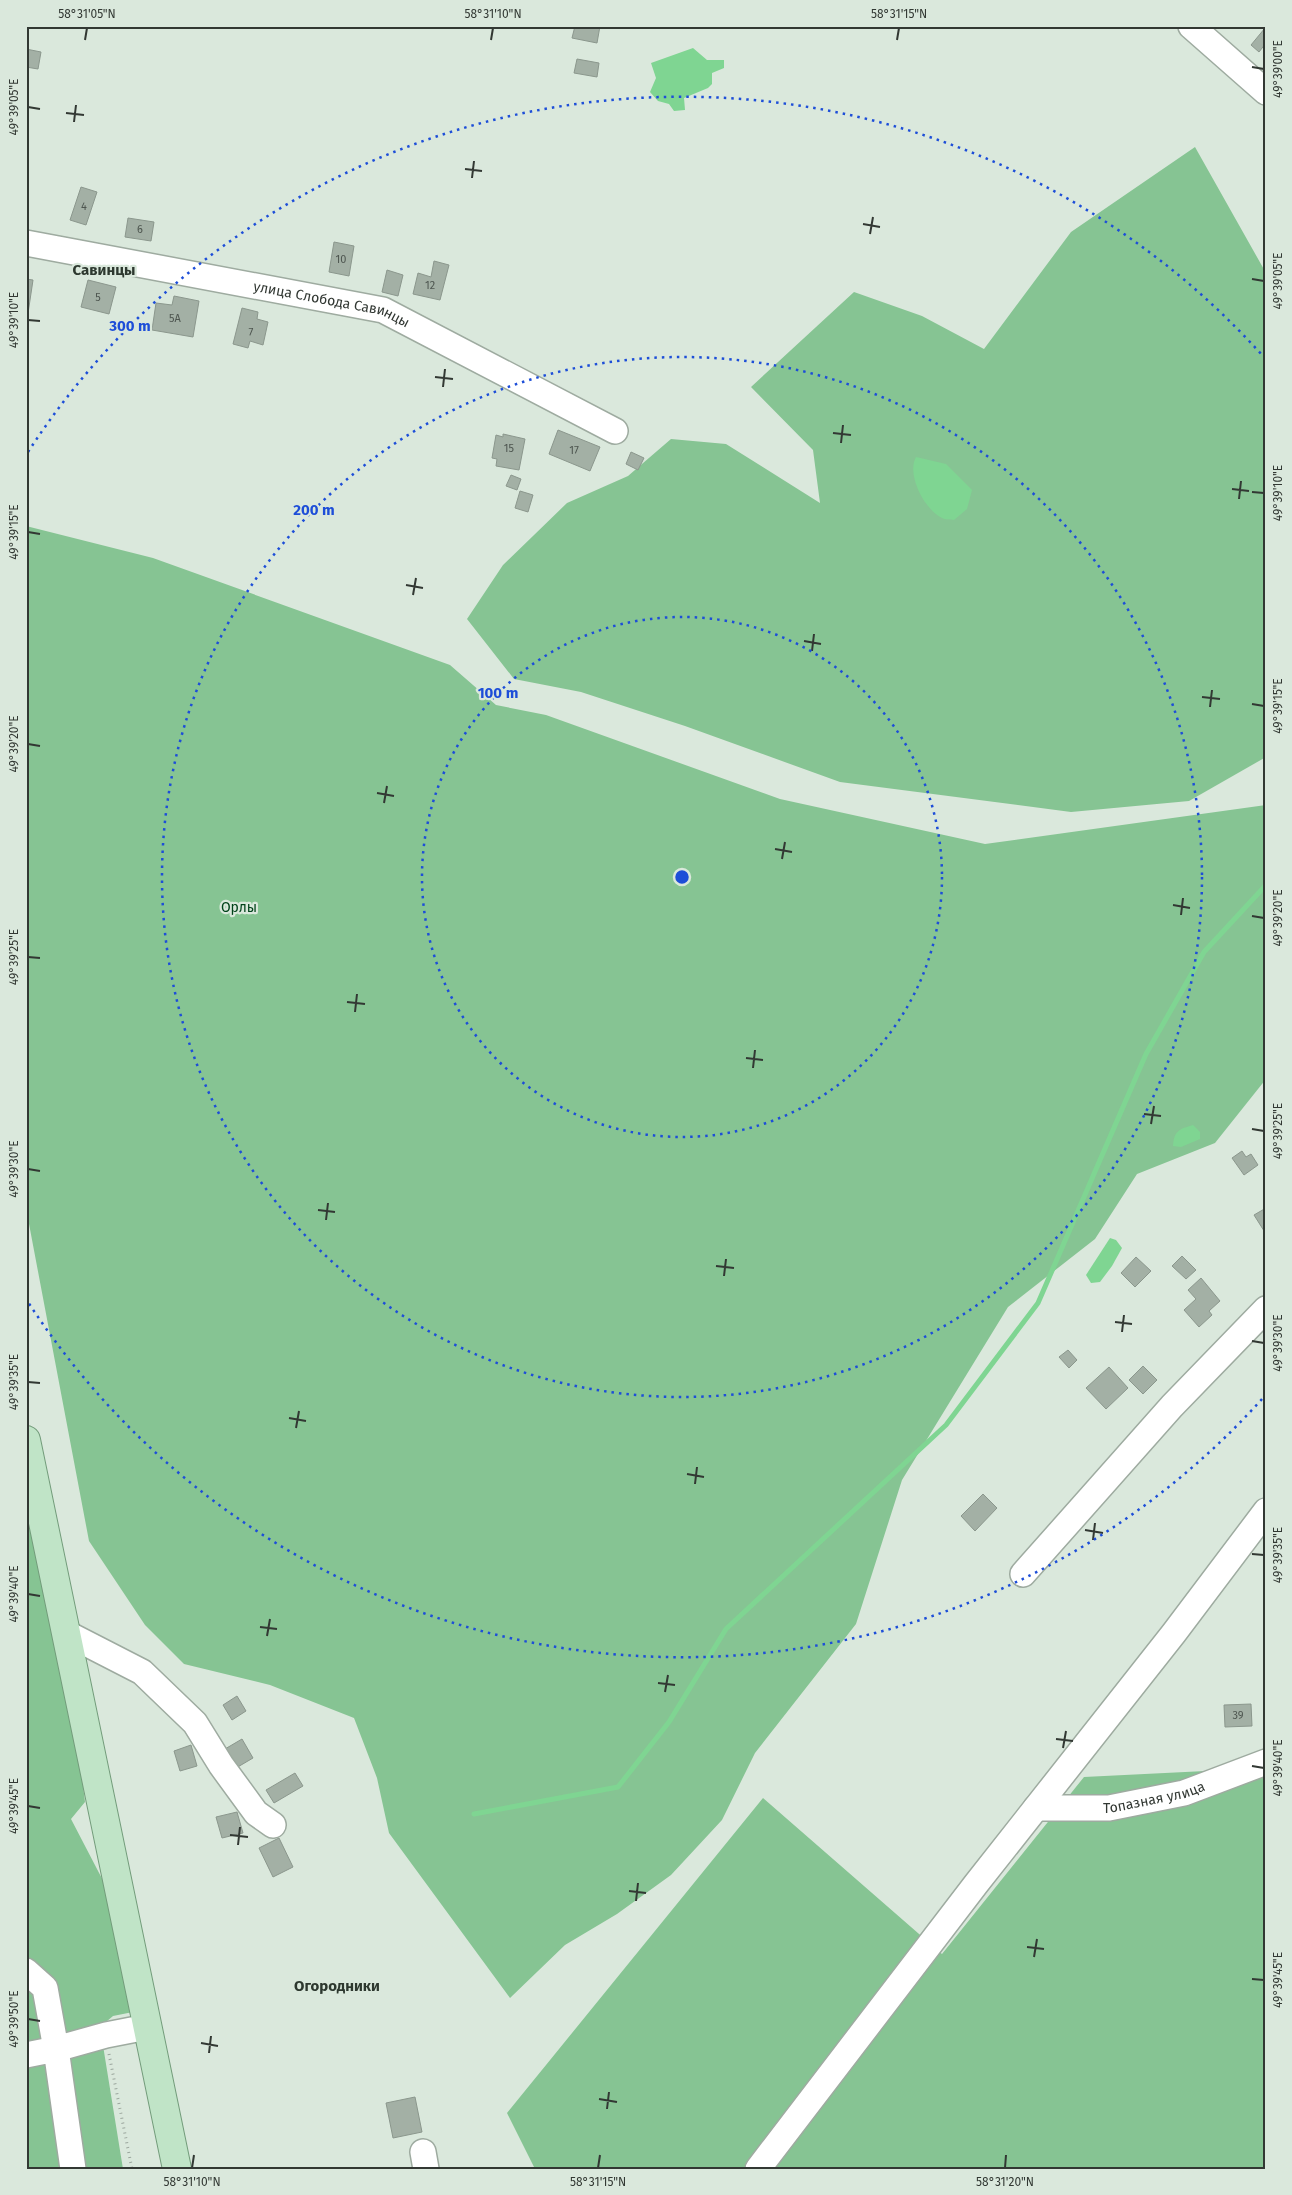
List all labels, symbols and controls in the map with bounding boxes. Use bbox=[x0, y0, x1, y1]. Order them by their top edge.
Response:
text: 58°31'05"N bbox=[58, 7, 116, 21]
text: 58°31'10"N bbox=[464, 7, 522, 21]
text: 58°31'15"N bbox=[871, 7, 927, 21]
text: 49°39'00"E bbox=[1271, 40, 1285, 98]
text: 49°39'05"E bbox=[7, 79, 21, 135]
house number: 4 bbox=[81, 200, 87, 213]
house number: 6 bbox=[137, 223, 143, 236]
house number: 10 bbox=[336, 253, 346, 266]
text: 49°39'05"E bbox=[1271, 253, 1285, 309]
district label: Савинцы bbox=[72, 261, 136, 279]
street label: улица Слобода Савинцы bbox=[252, 278, 412, 331]
house number: 12 bbox=[425, 279, 435, 292]
house number: 5 bbox=[95, 291, 101, 304]
text: 49°39'10"E bbox=[7, 292, 21, 348]
house number: 5А bbox=[169, 312, 182, 325]
text: 300 m bbox=[108, 317, 151, 335]
house number: 7 bbox=[249, 326, 254, 339]
house number: 15 bbox=[504, 442, 515, 455]
house number: 17 bbox=[569, 444, 579, 457]
text: 49°39'10"E bbox=[1271, 465, 1285, 521]
text: 200 m bbox=[293, 501, 335, 519]
text: 49°39'15"E bbox=[7, 504, 21, 560]
text: 49°39'15"E bbox=[1271, 678, 1285, 734]
text: 100 m bbox=[478, 684, 518, 702]
text: 49°39'20"E bbox=[7, 715, 21, 773]
centre of rings bbox=[673, 868, 691, 886]
text: 49°39'20"E bbox=[1271, 889, 1285, 947]
park label: Орлы bbox=[221, 899, 257, 916]
text: 49°39'25"E bbox=[7, 929, 21, 985]
text: 49°39'25"E bbox=[1271, 1103, 1285, 1159]
text: 49°39'30"E bbox=[7, 1140, 21, 1198]
text: 49°39'30"E bbox=[1271, 1314, 1285, 1372]
text: 49°39'35"E bbox=[7, 1354, 21, 1410]
text: 49°39'35"E bbox=[1271, 1527, 1285, 1583]
text: 49°39'40"E bbox=[7, 1565, 21, 1623]
house number: 39 bbox=[1232, 1709, 1244, 1722]
text: 49°39'40"E bbox=[1271, 1739, 1285, 1797]
text: 49°39'45"E bbox=[7, 1778, 21, 1834]
street label: Топазная улица bbox=[1103, 1778, 1207, 1817]
text: 49°39'45"E bbox=[1271, 1952, 1285, 2008]
district label: Огородники bbox=[294, 1977, 380, 1995]
text: 49°39'50"E bbox=[7, 1990, 21, 2048]
text: 58°31'10"N bbox=[163, 2175, 221, 2189]
text: 58°31'15"N bbox=[570, 2175, 626, 2189]
text: 58°31'20"N bbox=[976, 2175, 1034, 2189]

